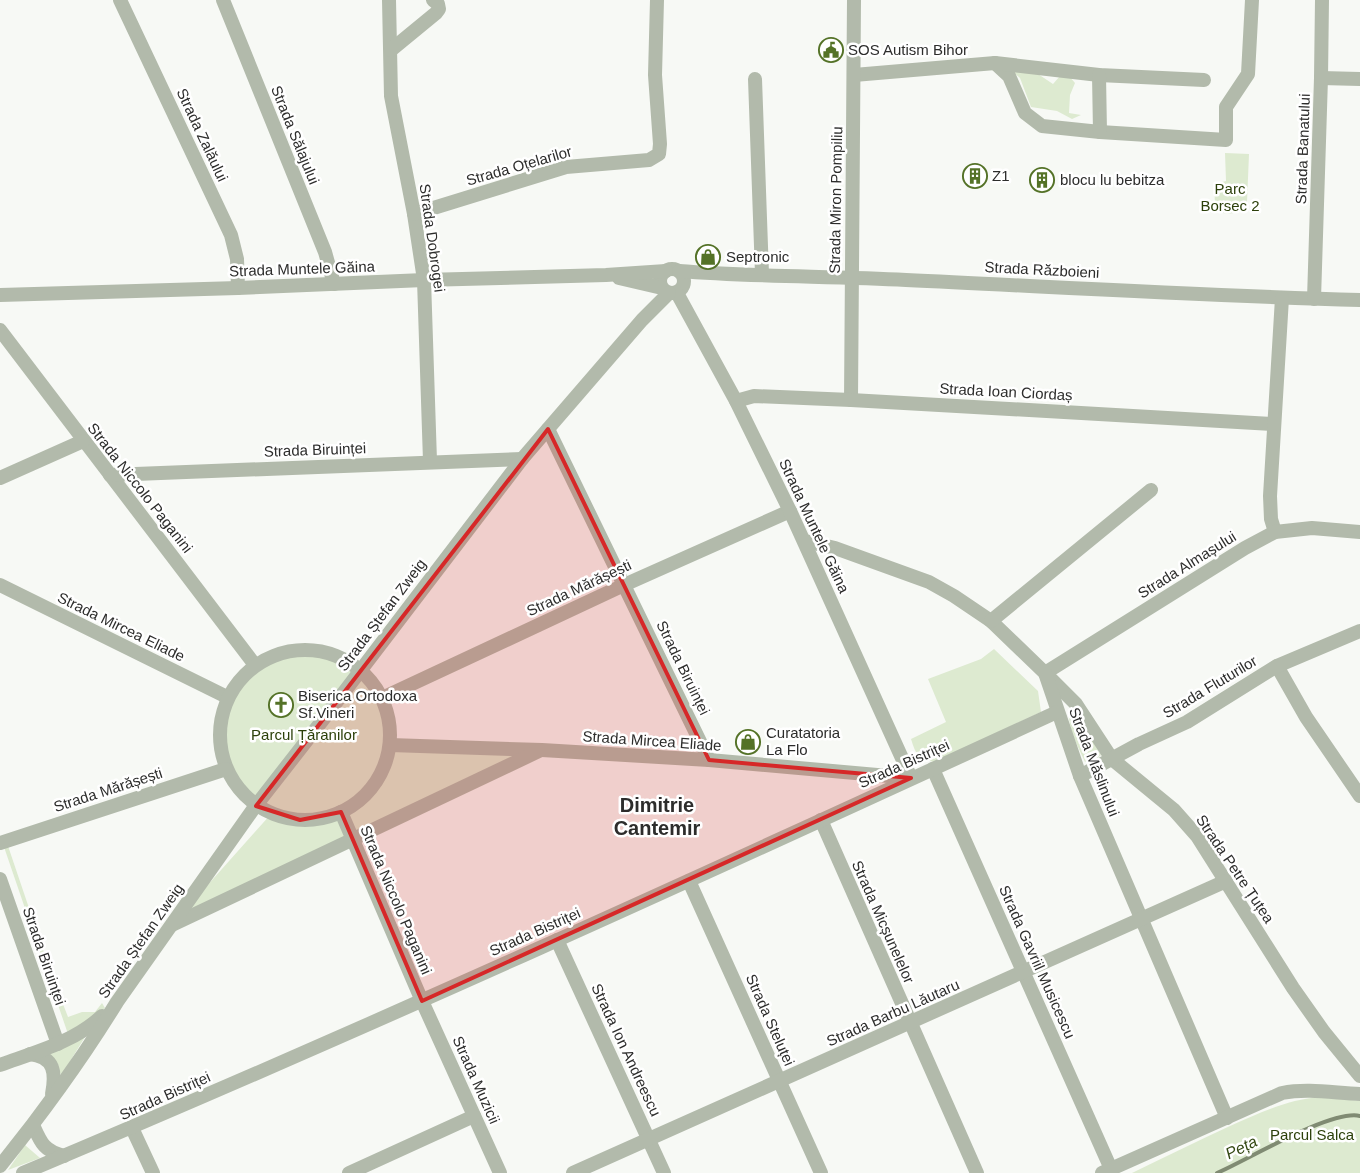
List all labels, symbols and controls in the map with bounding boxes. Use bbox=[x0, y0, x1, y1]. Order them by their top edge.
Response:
public building icon: SOS Autism Bihor bbox=[818, 37, 844, 63]
place label: SOS Autism Bihor bbox=[848, 41, 968, 58]
street label: Strada Sălajului bbox=[268, 83, 323, 187]
street label: Strada Zalăului bbox=[173, 85, 231, 184]
street label: Strada Banatului bbox=[1292, 93, 1313, 205]
street label: Strada Miron Pompiliu bbox=[826, 126, 845, 274]
street label: Strada Oțelarilor bbox=[464, 142, 574, 189]
building icon: Z1 bbox=[962, 163, 988, 189]
place label: Z1 bbox=[992, 167, 1010, 184]
building icon: blocu lu bebitza bbox=[1029, 167, 1055, 193]
place label: blocu lu bebitza bbox=[1060, 171, 1165, 188]
park label: Parc Borsec 2 bbox=[1200, 180, 1260, 214]
street label: Strada Dobrogei bbox=[416, 183, 449, 293]
shop icon: Septronic bbox=[695, 244, 721, 270]
place label: Septronic bbox=[726, 248, 790, 265]
street label: Strada Muntele Găina bbox=[229, 257, 376, 280]
street label: Strada Războieni bbox=[984, 258, 1100, 281]
street label: Strada Ioan Ciordaș bbox=[939, 380, 1073, 403]
street label: Strada Niccolo Paganini bbox=[84, 419, 196, 556]
street label: Strada Biruinței bbox=[263, 439, 367, 460]
street label: Strada Muntele Găina bbox=[776, 456, 853, 596]
street label: Strada Almașului bbox=[1135, 528, 1239, 602]
street label: Strada Ștefan Zweig bbox=[334, 555, 429, 674]
street label: Strada Mărășești bbox=[524, 556, 634, 619]
street label: Strada Mircea Eliade bbox=[55, 588, 188, 665]
street label: Strada Biruinței bbox=[653, 618, 714, 718]
street label: Strada Fluturilor bbox=[1160, 652, 1260, 721]
place label: Biserica Ortodoxa Sf.Vineri bbox=[298, 687, 418, 721]
church icon: Biserica Ortodoxa Sf.Vineri bbox=[268, 692, 294, 718]
street label: Strada Măslinului bbox=[1066, 705, 1123, 819]
place label: Curatatoria La Flo bbox=[766, 724, 841, 758]
park label: Parcul Țăranilor bbox=[251, 726, 357, 743]
street label: Strada Mircea Eliade bbox=[582, 727, 722, 754]
shop icon: Curatatoria La Flo bbox=[735, 729, 761, 755]
street label: Strada Bistriței bbox=[856, 736, 952, 791]
street label: Strada Mărășești bbox=[51, 764, 164, 815]
district label: Dimitrie Cantemir bbox=[614, 794, 701, 839]
street label: Strada Petre Țuțea bbox=[1193, 811, 1278, 927]
street label: Strada Niccolo Paganini bbox=[357, 823, 436, 977]
street label: Strada Micșunelelor bbox=[849, 858, 918, 986]
street label: Strada Ștefan Zweig bbox=[95, 880, 187, 1001]
street label: Strada Gavriil Musicescu bbox=[996, 883, 1079, 1041]
street label: Strada Bistriței bbox=[487, 904, 583, 959]
street label: Strada Biruinței bbox=[20, 905, 69, 1007]
street label: Strada Steluței bbox=[743, 971, 798, 1068]
street label: Strada Barbu Lăutaru bbox=[824, 976, 962, 1049]
street label: Strada Ion Andreescu bbox=[588, 981, 665, 1119]
street label: Strada Muzicii bbox=[450, 1033, 503, 1126]
street label: Strada Bistriței bbox=[117, 1068, 213, 1123]
park label: Parcul Salca bbox=[1270, 1126, 1355, 1143]
water label: Peța bbox=[1223, 1133, 1260, 1162]

